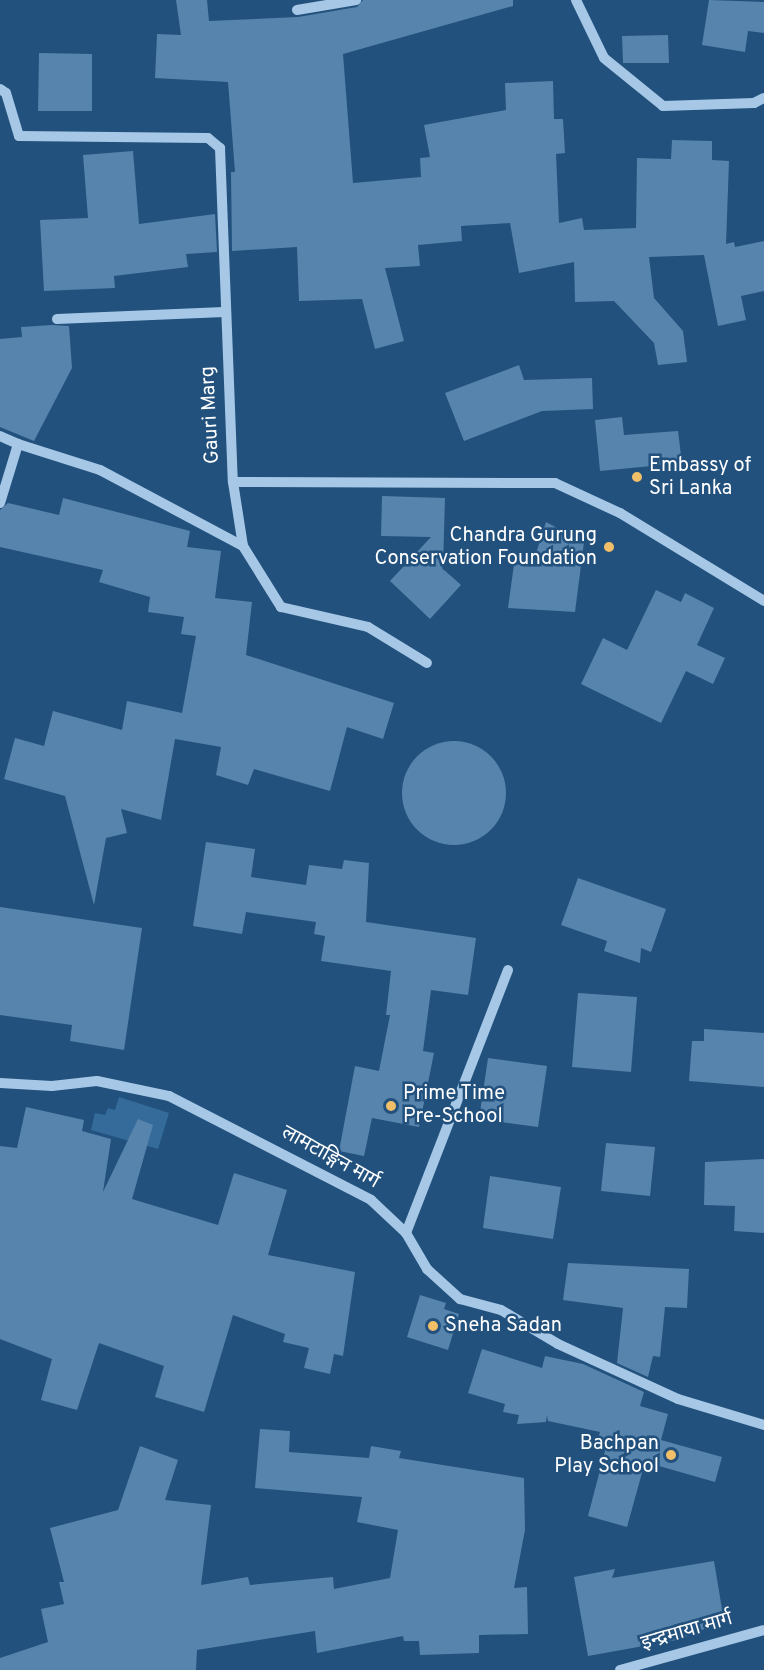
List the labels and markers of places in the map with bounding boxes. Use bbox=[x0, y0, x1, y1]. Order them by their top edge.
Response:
place label: Embassy of Sri Lanka bbox=[649, 454, 751, 501]
marker: Embassy of Sri Lanka bbox=[630, 470, 644, 484]
place label: Chandra Gurung Conservation Foundation bbox=[374, 524, 597, 571]
marker: Chandra Gurung Conservation Foundation bbox=[602, 540, 616, 554]
place label: Prime Time Pre-School bbox=[403, 1082, 506, 1129]
marker: Prime Time Pre-School bbox=[384, 1099, 398, 1113]
place label: Sneha Sadan bbox=[445, 1314, 562, 1338]
marker: Sneha Sadan bbox=[426, 1319, 440, 1333]
place label: Bachpan Play School bbox=[554, 1432, 659, 1479]
marker: Bachpan Play School bbox=[664, 1448, 678, 1462]

